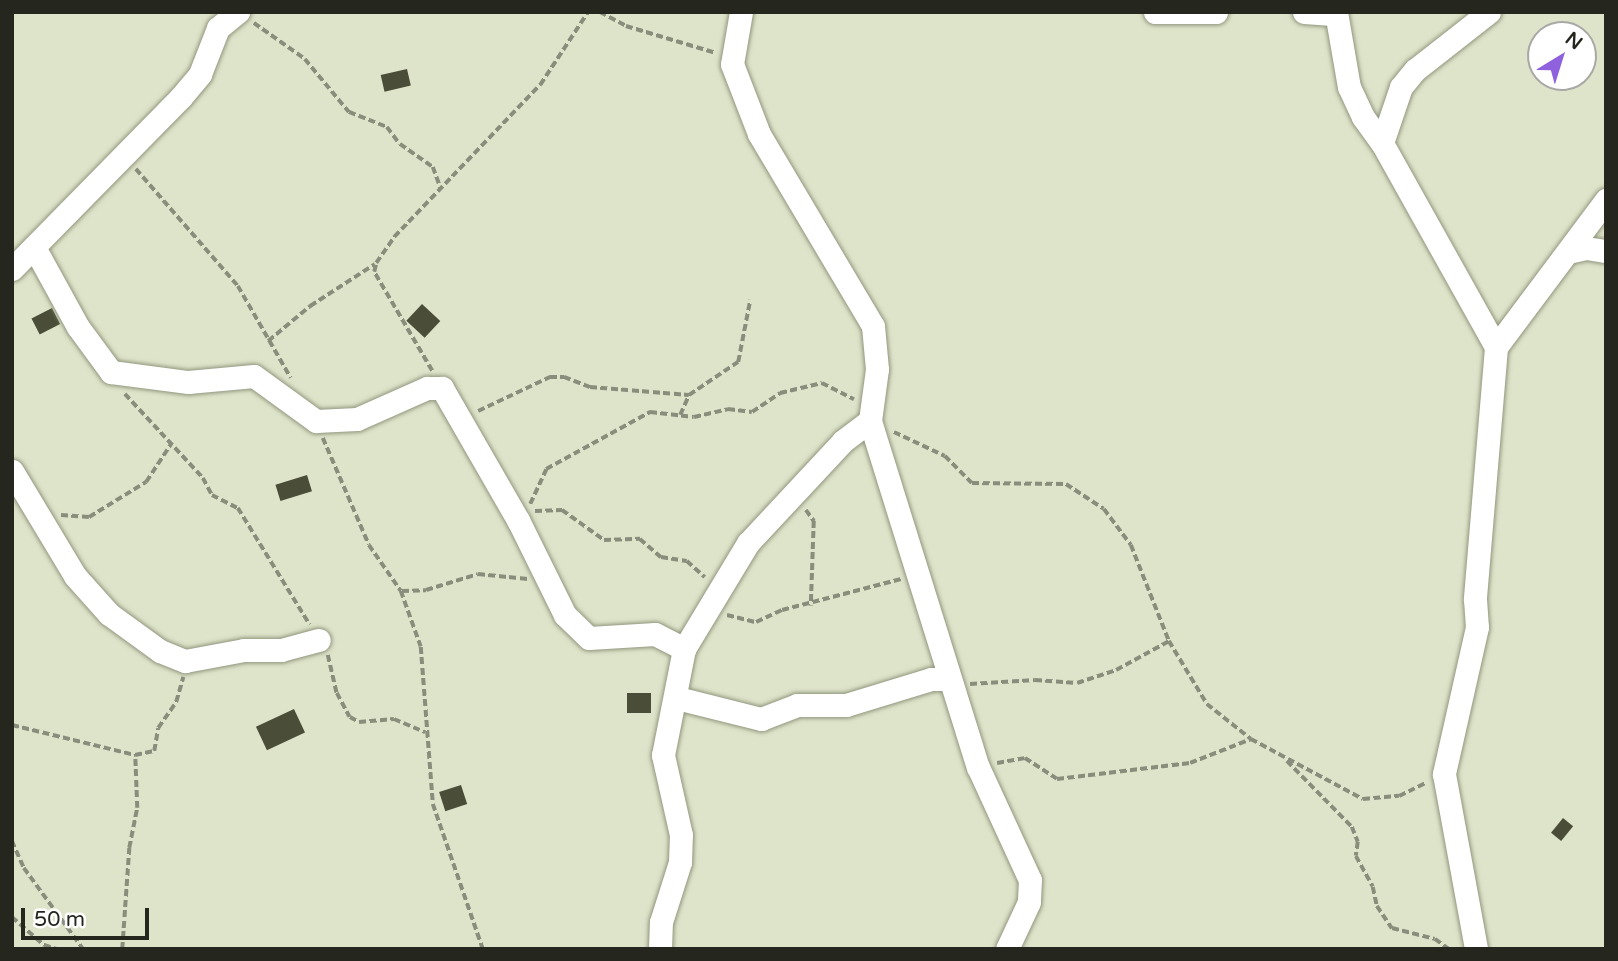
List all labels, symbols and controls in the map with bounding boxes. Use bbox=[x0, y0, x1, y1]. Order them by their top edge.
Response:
north arrow bbox=[1527, 21, 1597, 91]
text: N bbox=[1561, 28, 1586, 54]
scale bar bbox=[24, 894, 152, 938]
text: 50 m bbox=[34, 907, 85, 932]

